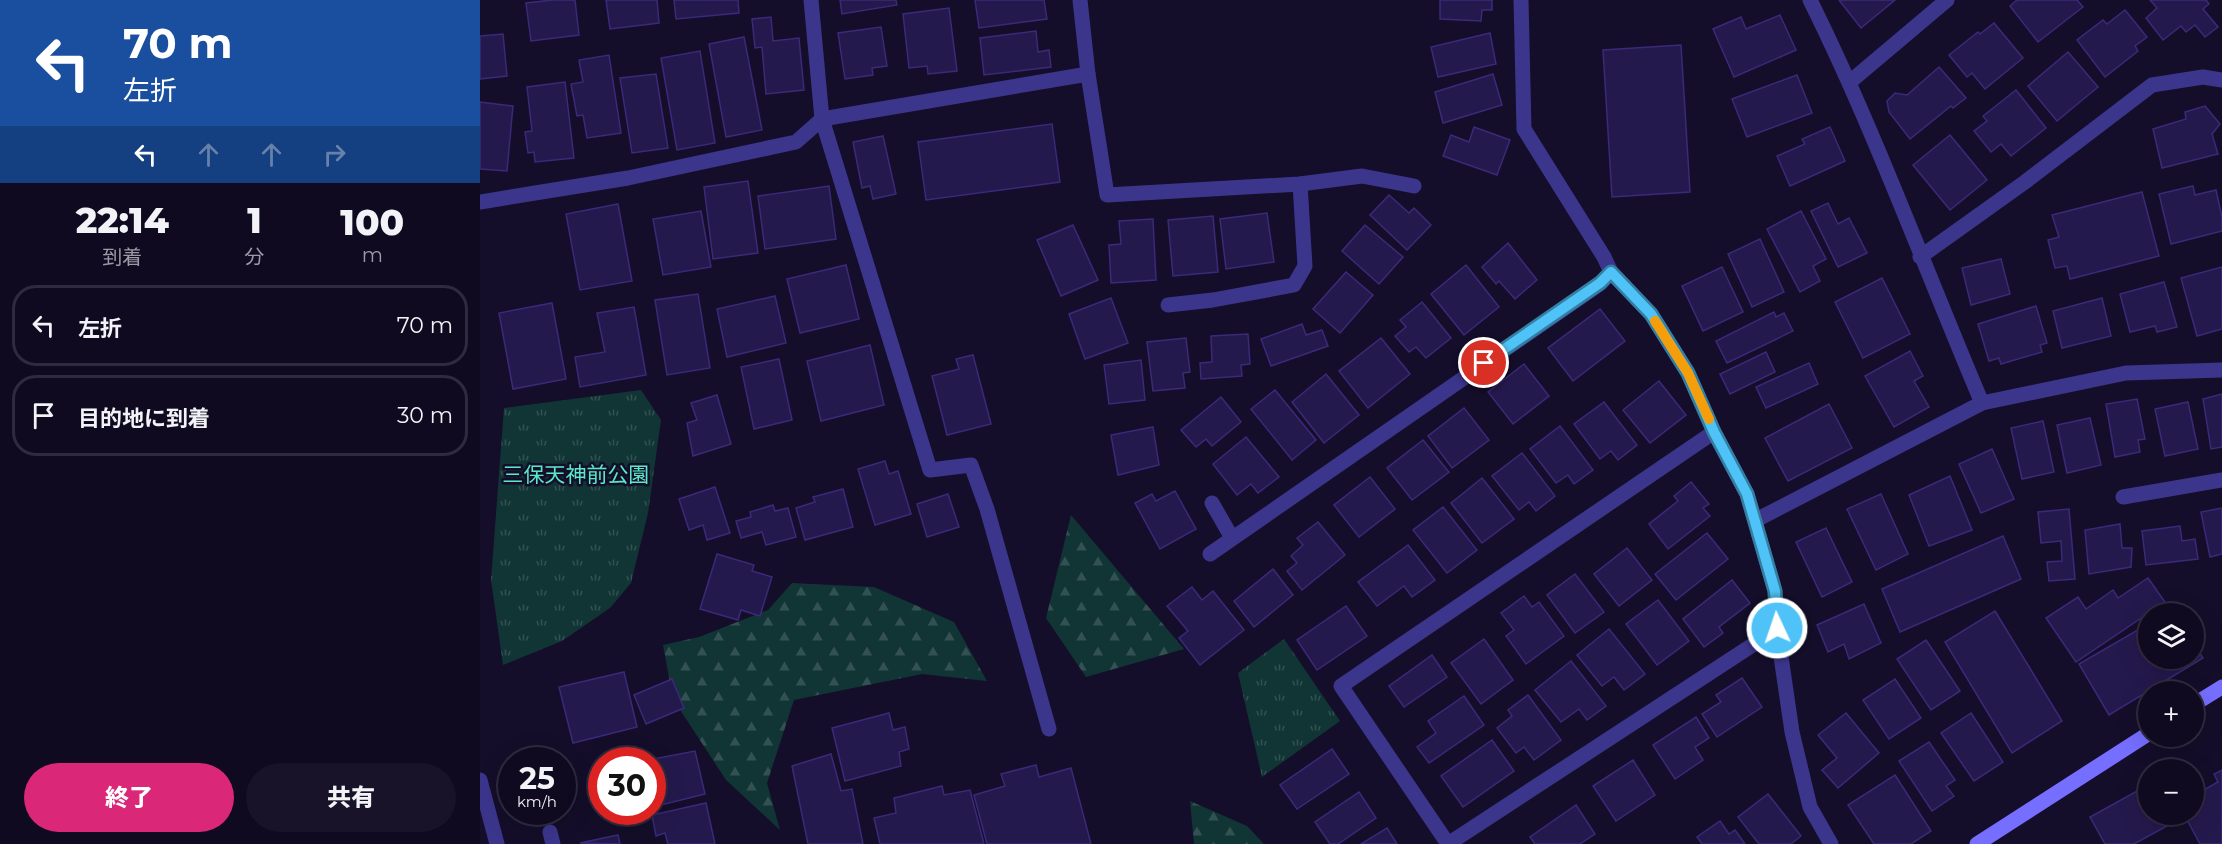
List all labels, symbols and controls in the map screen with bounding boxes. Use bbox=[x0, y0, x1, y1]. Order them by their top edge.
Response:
text: 70 m bbox=[123, 17, 233, 69]
icon: left bbox=[24, 24, 102, 102]
text: 左折 bbox=[123, 74, 177, 107]
icon: left bbox=[129, 138, 162, 171]
icon: ahead bbox=[192, 138, 225, 171]
icon: ahead bbox=[255, 138, 288, 171]
icon: right bbox=[318, 138, 351, 171]
text: 22:14 bbox=[76, 198, 169, 242]
text: 1 bbox=[247, 198, 262, 242]
text: 100 bbox=[340, 200, 404, 244]
text: m bbox=[362, 243, 383, 267]
text: 到着 bbox=[102, 245, 142, 269]
text: 分 bbox=[245, 245, 265, 269]
icon: left bbox=[27, 309, 60, 342]
text: 70 m bbox=[397, 312, 453, 339]
text: 左折 bbox=[78, 315, 122, 342]
pin bbox=[1458, 337, 1509, 388]
icon: arrive bbox=[1467, 346, 1500, 379]
icon: arrive bbox=[27, 399, 60, 432]
text: 30 m bbox=[397, 402, 453, 429]
text: 目的地に到着 bbox=[78, 405, 210, 432]
park label: 三保天神前公園 bbox=[503, 462, 650, 487]
position arrow bbox=[1745, 596, 1809, 660]
map controls bbox=[2138, 603, 2204, 825]
button: layers bbox=[2138, 603, 2204, 669]
button: + bbox=[2138, 681, 2204, 747]
speed limit sign: 30 bbox=[588, 747, 666, 825]
button: − bbox=[2138, 759, 2204, 825]
text: 25 bbox=[519, 760, 555, 797]
button: 終了 bbox=[24, 763, 234, 832]
button: 共有 bbox=[246, 763, 456, 832]
text: km/h bbox=[517, 792, 557, 811]

